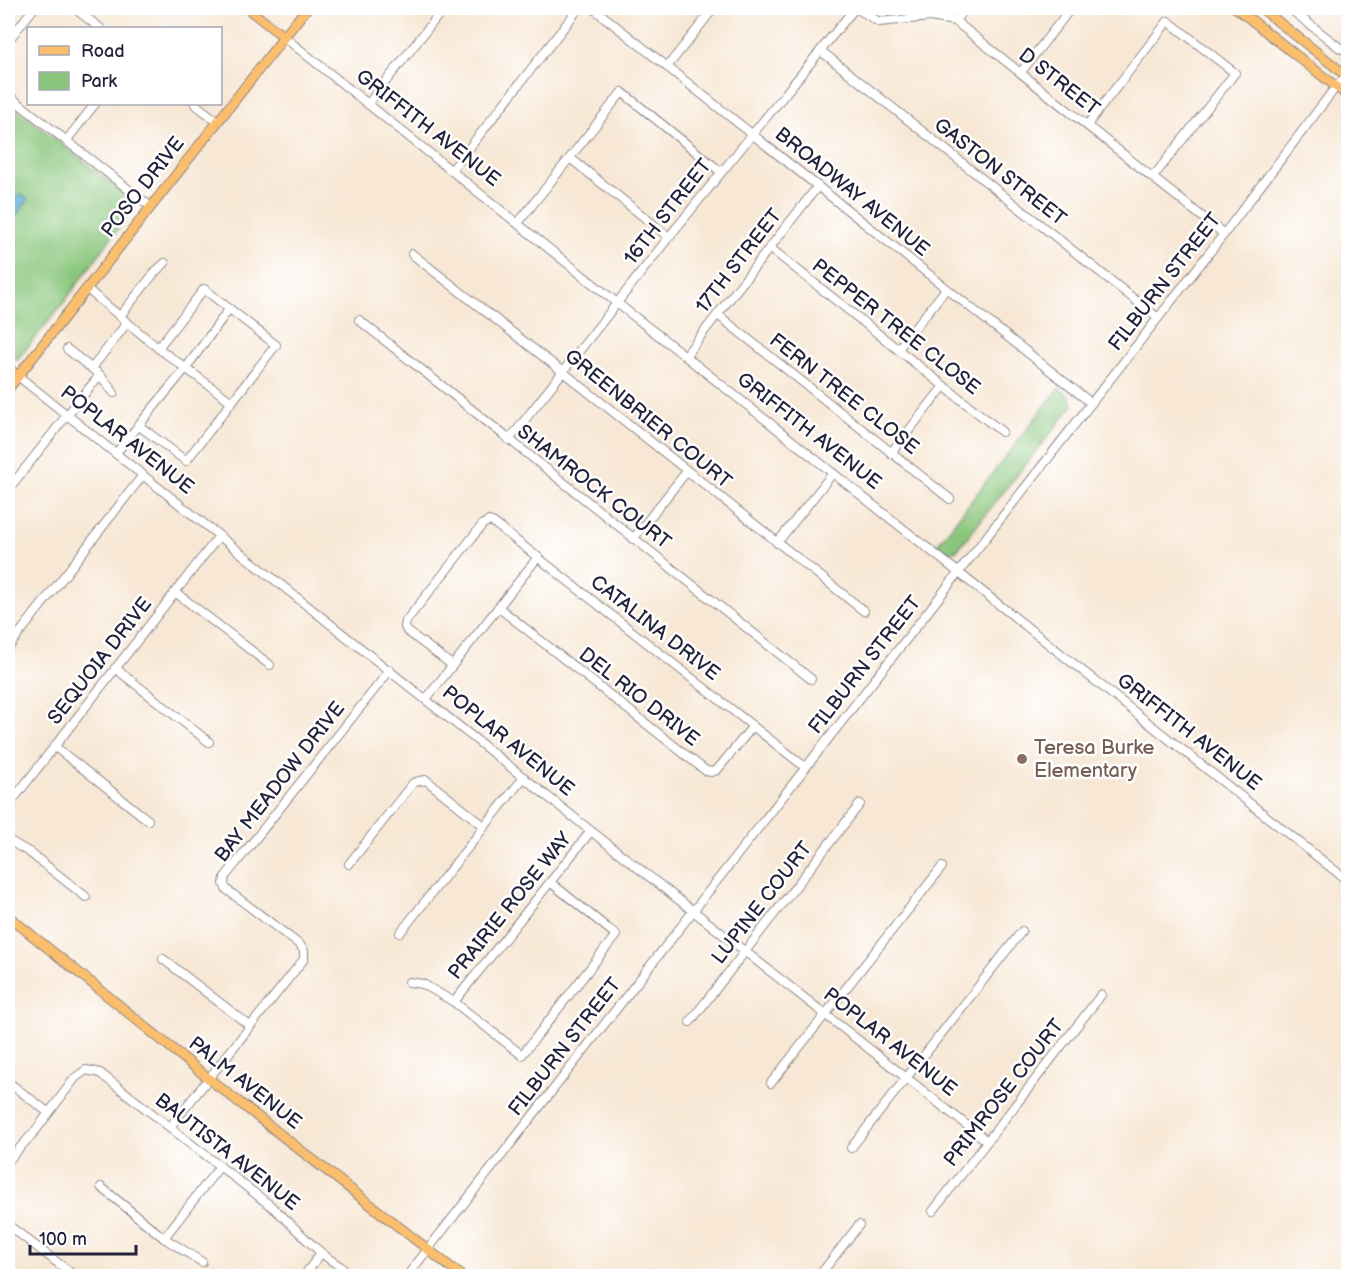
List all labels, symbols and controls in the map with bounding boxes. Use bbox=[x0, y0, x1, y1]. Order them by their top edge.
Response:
legend bbox=[27, 27, 222, 105]
text: Road bbox=[81, 41, 125, 62]
street label: D STREET bbox=[1014, 43, 1104, 121]
street label: GRIFFITH AVENUE bbox=[351, 64, 505, 192]
text: Park bbox=[81, 71, 117, 92]
street label: GASTON STREET bbox=[929, 113, 1071, 231]
street label: BROADWAY AVENUE bbox=[770, 122, 934, 262]
street label: POSO DRIVE bbox=[96, 132, 190, 242]
street label: 16TH STREET bbox=[619, 154, 717, 270]
street label: 17TH STREET bbox=[691, 204, 787, 318]
street label: FILBURN STREET bbox=[1104, 208, 1226, 356]
street label: PEPPER TREE CLOSE bbox=[807, 254, 985, 400]
street label: FERN TREE CLOSE bbox=[765, 328, 923, 460]
street label: GREENBRIER COURT bbox=[560, 344, 736, 494]
street label: GRIFFITH AVENUE bbox=[732, 367, 886, 495]
street label: POPLAR AVENUE bbox=[56, 380, 198, 500]
street label: SHAMROCK COURT bbox=[512, 420, 676, 554]
street label: CATALINA DRIVE bbox=[586, 570, 724, 686]
street label: FILBURN STREET bbox=[804, 591, 926, 739]
street label: SEQUOIA DRIVE bbox=[43, 593, 157, 729]
street label: DEL RIO DRIVE bbox=[574, 643, 704, 751]
street label: GRIFFITH AVENUE bbox=[1112, 668, 1266, 796]
street label: POPLAR AVENUE bbox=[437, 680, 579, 802]
street label: BAY MEADOW DRIVE bbox=[210, 697, 350, 867]
place label: Teresa Burke Elementary bbox=[1034, 736, 1155, 783]
marker: Teresa Burke Elementary bbox=[1015, 752, 1029, 766]
street label: PRAIRIE ROSE WAY bbox=[443, 827, 577, 984]
street label: LUPINE COURT bbox=[707, 837, 817, 969]
street label: FILBURN STREET bbox=[504, 973, 626, 1121]
street label: POPLAR AVENUE bbox=[819, 982, 961, 1102]
street label: PRIMROSE COURT bbox=[939, 1014, 1069, 1172]
street label: PALM AVENUE bbox=[184, 1032, 306, 1134]
street label: BAUTISTA AVENUE bbox=[150, 1088, 304, 1216]
scale bar bbox=[30, 1218, 136, 1256]
text: 100 m bbox=[39, 1229, 87, 1250]

